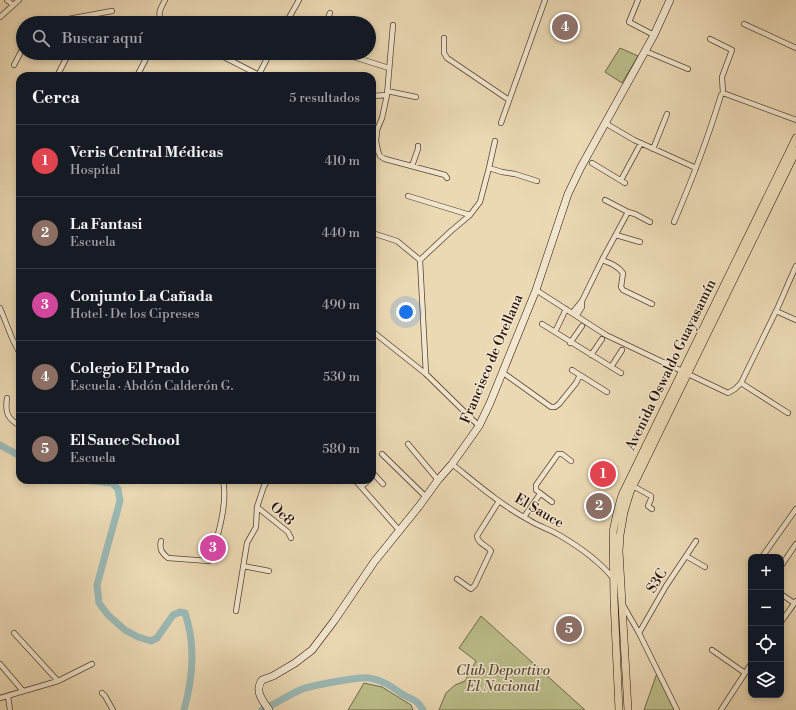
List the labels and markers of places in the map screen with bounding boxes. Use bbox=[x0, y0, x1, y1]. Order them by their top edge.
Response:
pin: 4 bbox=[552, 12, 578, 42]
pin: 1 bbox=[590, 459, 616, 489]
pin: 2 bbox=[586, 491, 612, 521]
pin: 3 bbox=[200, 533, 226, 563]
pin: 5 bbox=[556, 614, 582, 644]

